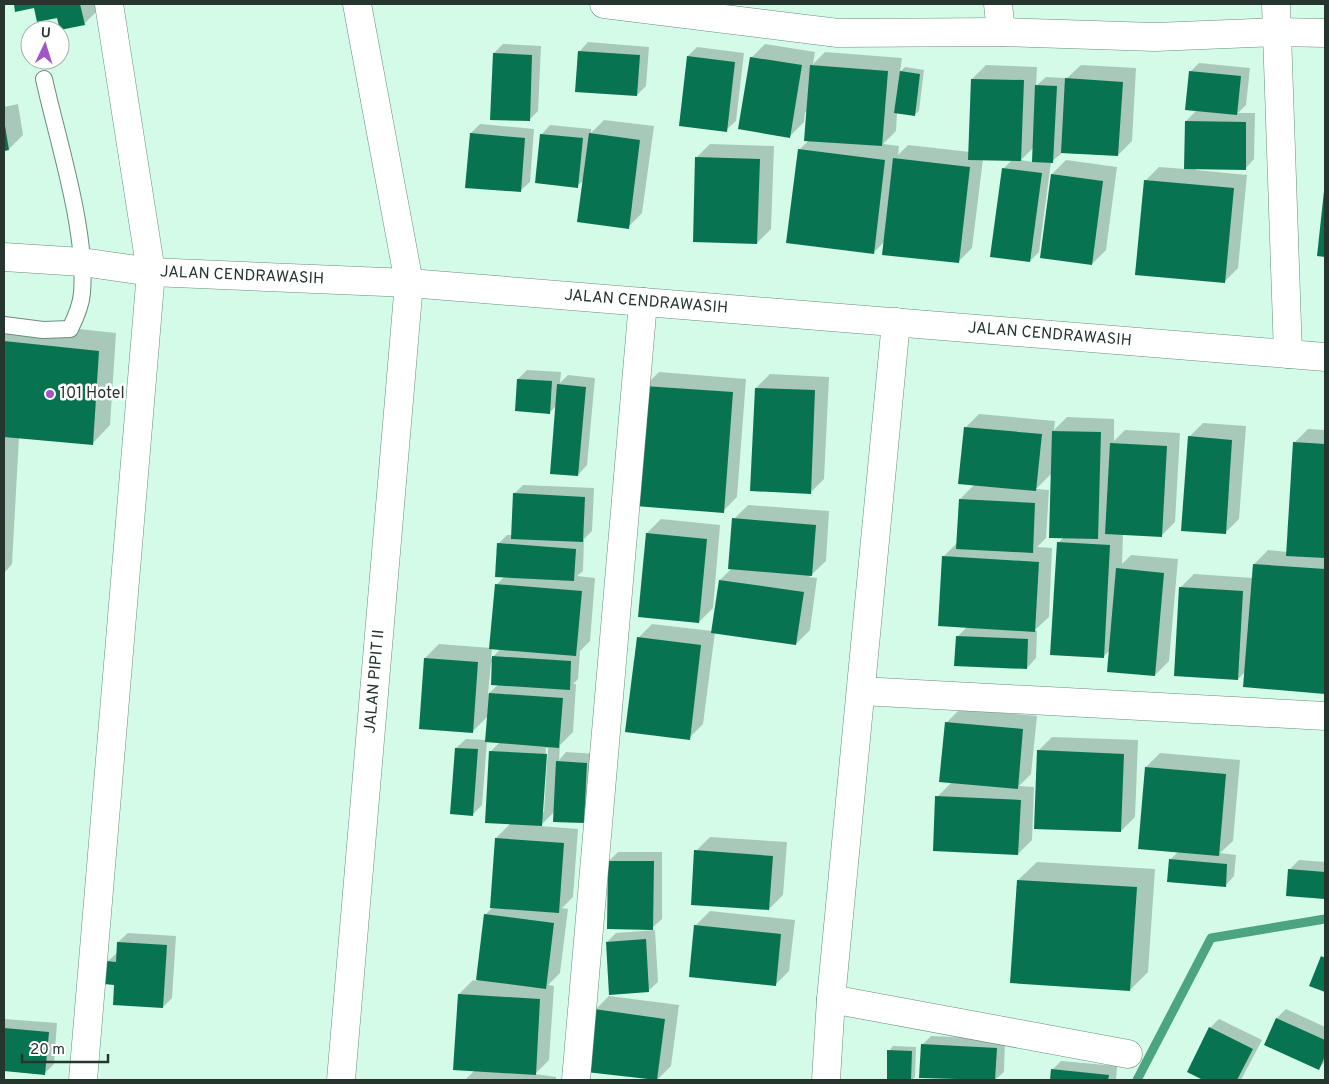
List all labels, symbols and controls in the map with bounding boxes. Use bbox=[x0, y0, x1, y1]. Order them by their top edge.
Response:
north arrow bbox=[20, 20, 70, 70]
text: U bbox=[40, 25, 51, 42]
street label: JALAN CENDRAWASIH bbox=[160, 262, 325, 289]
street label: JALAN CENDRAWASIH bbox=[563, 286, 729, 319]
street label: JALAN CENDRAWASIH bbox=[967, 318, 1132, 351]
place label: 101 Hotel bbox=[60, 384, 125, 404]
marker: 101 Hotel bbox=[44, 388, 56, 400]
street label: JALAN PIPIT II bbox=[361, 629, 389, 734]
scale bar bbox=[22, 1032, 109, 1064]
text: 20 m bbox=[30, 1041, 65, 1060]

